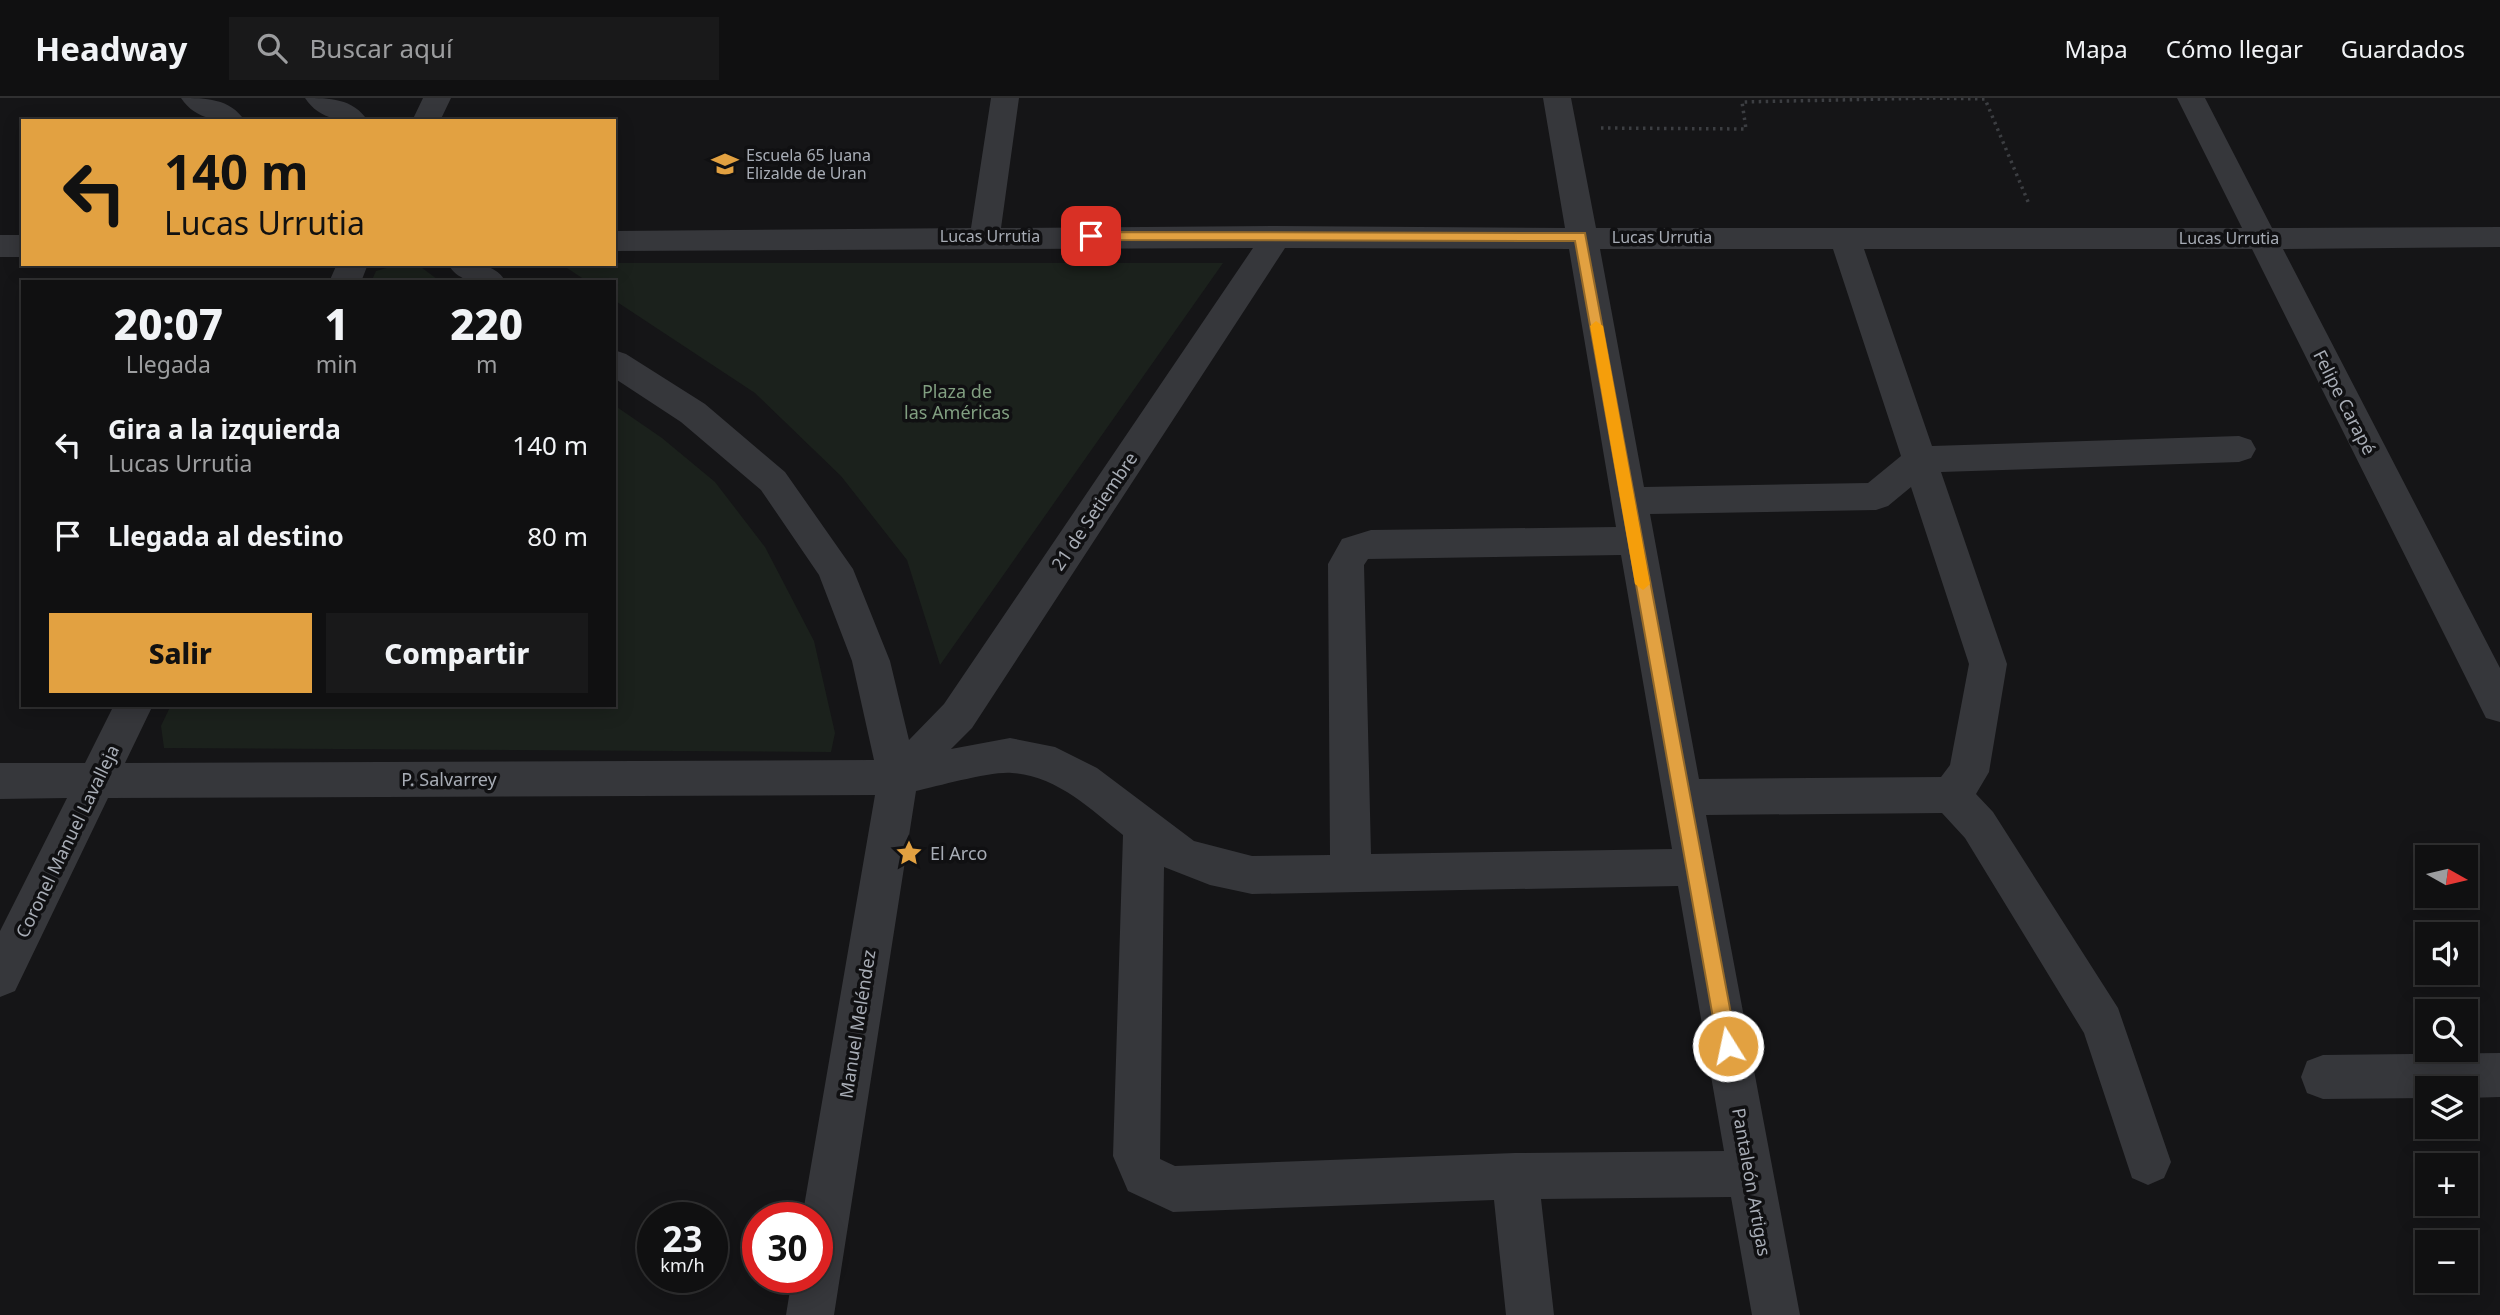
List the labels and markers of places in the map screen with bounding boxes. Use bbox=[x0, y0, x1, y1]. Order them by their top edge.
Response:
place label: Escuela 65 Juana Elizalde de Uran bbox=[746, 144, 871, 184]
school or university icon: Escuela 65 Juana Elizalde de Uran bbox=[710, 149, 740, 179]
pin bbox=[1061, 206, 1121, 266]
place icon: El Arco bbox=[894, 838, 924, 868]
place label: El Arco bbox=[930, 841, 987, 865]

